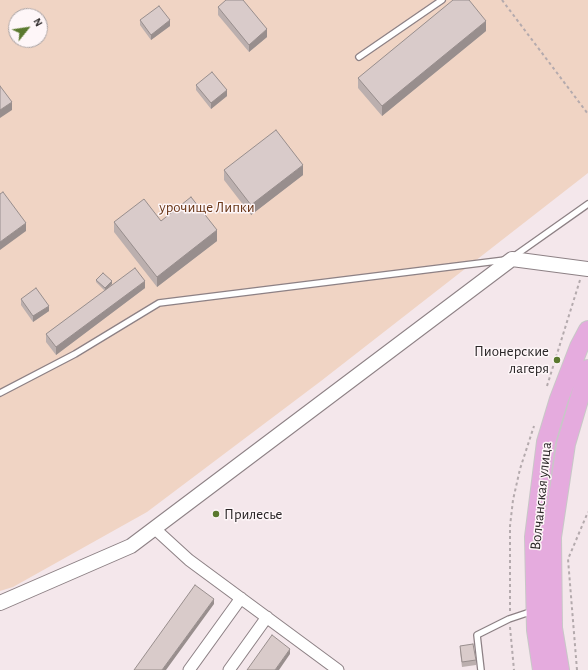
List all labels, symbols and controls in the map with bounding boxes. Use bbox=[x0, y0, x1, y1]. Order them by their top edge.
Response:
north arrow bbox=[8, 8, 48, 48]
text: N bbox=[31, 16, 45, 28]
park label: урочище Липки bbox=[159, 198, 255, 216]
place label: Пионерские лагеря bbox=[474, 342, 549, 377]
marker: Пионерские лагеря bbox=[552, 355, 562, 365]
street label: Волчанская улица bbox=[526, 441, 556, 551]
place label: Прилесье bbox=[224, 505, 282, 523]
marker: Прилесье bbox=[211, 509, 221, 519]

